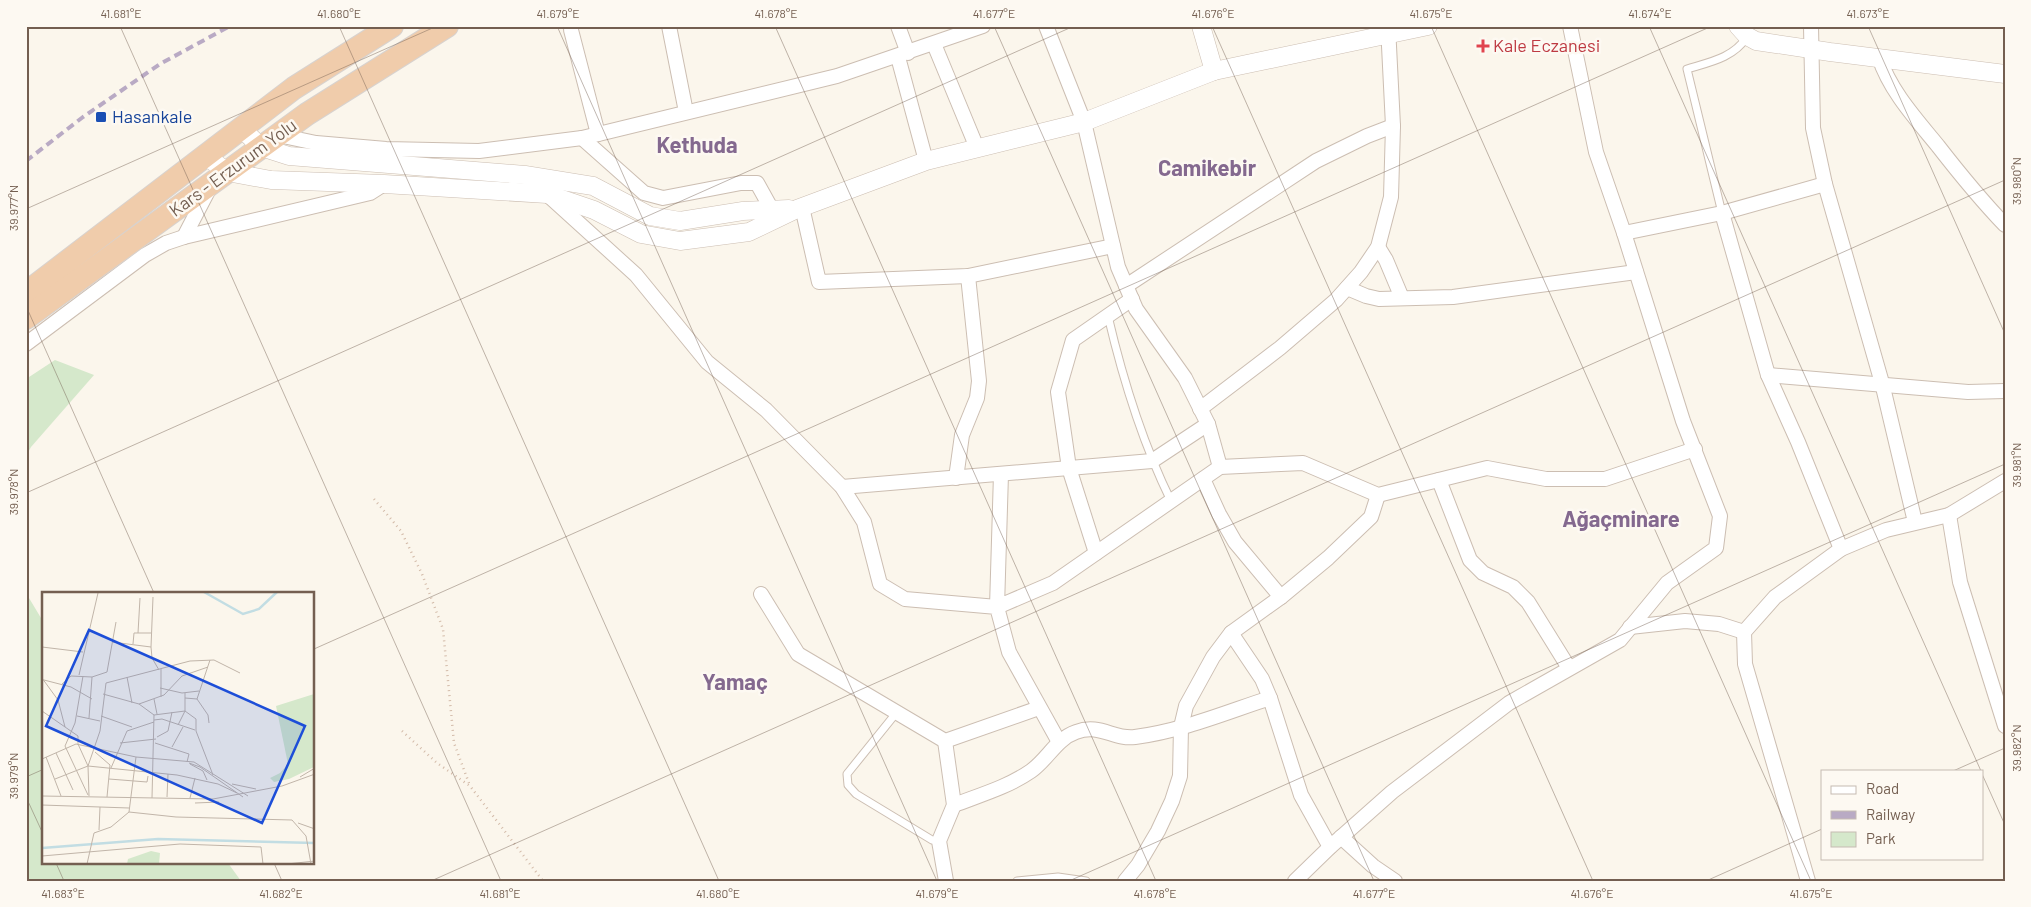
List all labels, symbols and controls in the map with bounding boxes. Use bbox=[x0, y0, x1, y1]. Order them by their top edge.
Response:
text: 41.681°E bbox=[100, 6, 142, 20]
text: 41.680°E bbox=[317, 6, 361, 20]
text: 41.679°E bbox=[537, 6, 579, 20]
text: 41.678°E bbox=[755, 6, 797, 20]
text: 41.677°E bbox=[973, 6, 1015, 20]
text: 41.676°E bbox=[1192, 6, 1234, 20]
text: 41.675°E bbox=[1410, 6, 1452, 20]
text: 41.674°E bbox=[1628, 6, 1672, 20]
text: 41.673°E bbox=[1847, 6, 1889, 20]
place label: Kale Eczanesi bbox=[1493, 34, 1600, 56]
marker: Kale Eczanesi bbox=[1477, 40, 1489, 52]
place label: Hasankale bbox=[112, 105, 192, 127]
marker: Hasankale bbox=[94, 110, 108, 124]
street label: Kars - Erzurum Yolu bbox=[164, 114, 300, 221]
district label: Kethuda bbox=[656, 131, 738, 157]
district label: Camikebir bbox=[1158, 154, 1257, 180]
text: 39.980°N bbox=[2009, 157, 2023, 205]
text: 39.977°N bbox=[6, 185, 20, 231]
text: 39.981°N bbox=[2009, 443, 2023, 487]
text: 39.978°N bbox=[6, 469, 20, 515]
district label: Ağaçminare bbox=[1562, 505, 1680, 531]
inset map bbox=[42, 592, 315, 864]
district label: Yamaç bbox=[702, 668, 768, 694]
text: 39.982°N bbox=[2009, 724, 2023, 772]
text: 39.979°N bbox=[6, 753, 20, 799]
legend bbox=[1821, 770, 1984, 860]
text: Road bbox=[1866, 779, 1899, 797]
text: Railway bbox=[1866, 805, 1915, 823]
text: Park bbox=[1866, 829, 1896, 847]
text: 41.683°E bbox=[41, 886, 85, 900]
text: 41.682°E bbox=[259, 886, 303, 900]
text: 41.681°E bbox=[479, 886, 521, 900]
text: 41.680°E bbox=[696, 886, 740, 900]
text: 41.679°E bbox=[916, 886, 958, 900]
text: 41.678°E bbox=[1134, 886, 1176, 900]
text: 41.677°E bbox=[1353, 886, 1395, 900]
text: 41.676°E bbox=[1571, 886, 1613, 900]
text: 41.675°E bbox=[1790, 886, 1832, 900]

